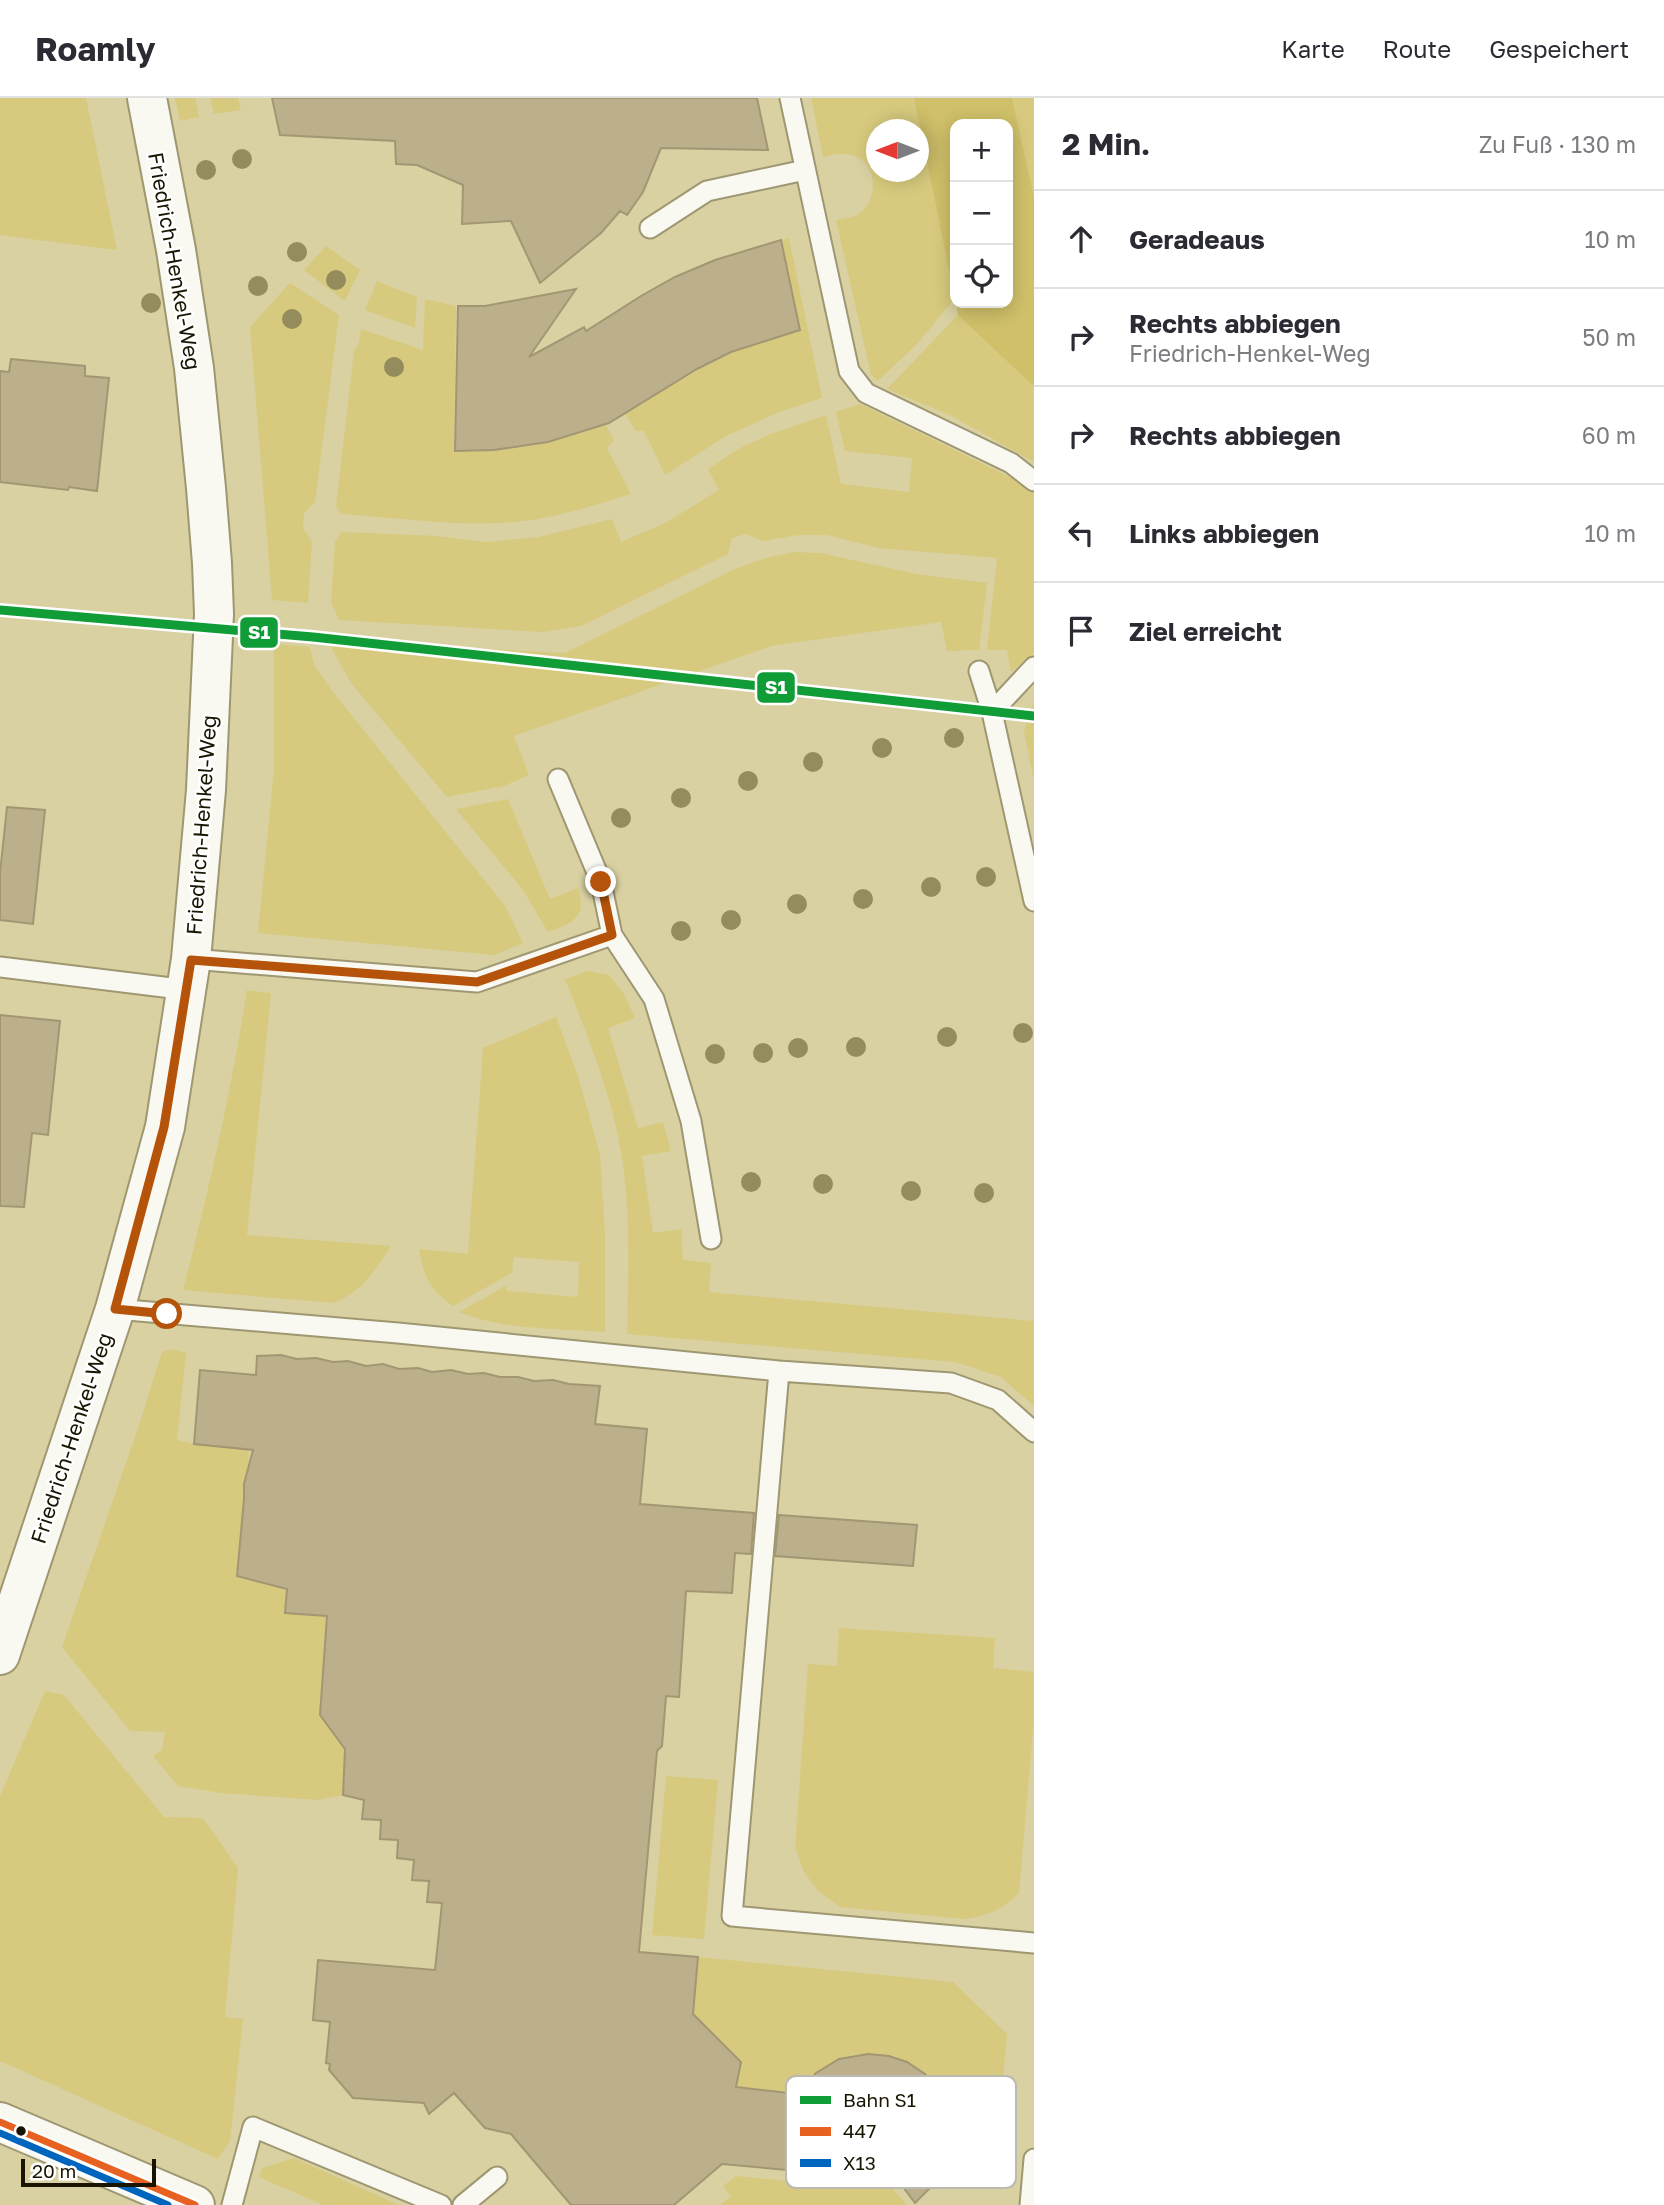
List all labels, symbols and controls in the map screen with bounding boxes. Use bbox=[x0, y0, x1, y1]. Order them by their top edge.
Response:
text: Roamly bbox=[35, 29, 155, 68]
text: Karte bbox=[1281, 34, 1345, 63]
text: Route bbox=[1383, 34, 1451, 63]
text: Gespeichert bbox=[1489, 34, 1629, 63]
north arrow bbox=[866, 119, 929, 182]
map controls bbox=[950, 119, 1013, 308]
button: + bbox=[950, 119, 1013, 182]
text: 2 Min. bbox=[1062, 126, 1150, 162]
text: Zu Fuß · 130 m bbox=[1479, 130, 1636, 158]
street label: Friedrich-Henkel-Weg bbox=[143, 150, 207, 372]
button: − bbox=[950, 182, 1013, 245]
icon: ahead bbox=[1062, 220, 1100, 258]
text: Geradeaus bbox=[1129, 224, 1265, 255]
text: 10 m bbox=[1584, 225, 1636, 253]
button: locate bbox=[950, 245, 1013, 308]
text: Rechts abbiegen bbox=[1129, 308, 1341, 339]
icon: right bbox=[1062, 318, 1100, 356]
text: 50 m bbox=[1582, 323, 1636, 351]
text: Friedrich-Henkel-Weg bbox=[1129, 339, 1371, 367]
icon: right bbox=[1062, 416, 1100, 454]
text: Rechts abbiegen bbox=[1129, 420, 1341, 451]
text: 60 m bbox=[1582, 421, 1636, 449]
icon: left bbox=[1062, 514, 1100, 552]
text: Links abbiegen bbox=[1129, 518, 1319, 549]
text: 10 m bbox=[1584, 519, 1636, 547]
icon: arrive bbox=[1062, 612, 1100, 650]
line badge: S1 bbox=[239, 616, 279, 649]
text: Ziel erreicht bbox=[1129, 616, 1282, 647]
text: S1 bbox=[248, 620, 270, 643]
line badge: S1 bbox=[756, 671, 796, 704]
text: S1 bbox=[765, 675, 787, 698]
street label: Friedrich-Henkel-Weg bbox=[180, 714, 222, 936]
route end bbox=[585, 866, 616, 897]
route start bbox=[151, 1298, 182, 1329]
street label: Friedrich-Henkel-Weg bbox=[25, 1329, 117, 1547]
legend bbox=[786, 2076, 1016, 2188]
text: Bahn S1 bbox=[843, 2088, 916, 2111]
text: 447 bbox=[843, 2119, 876, 2142]
unlabelled marker bbox=[14, 2124, 28, 2138]
text: X13 bbox=[843, 2151, 876, 2174]
scale bar bbox=[21, 2156, 156, 2188]
text: 20 m bbox=[32, 2159, 76, 2182]

